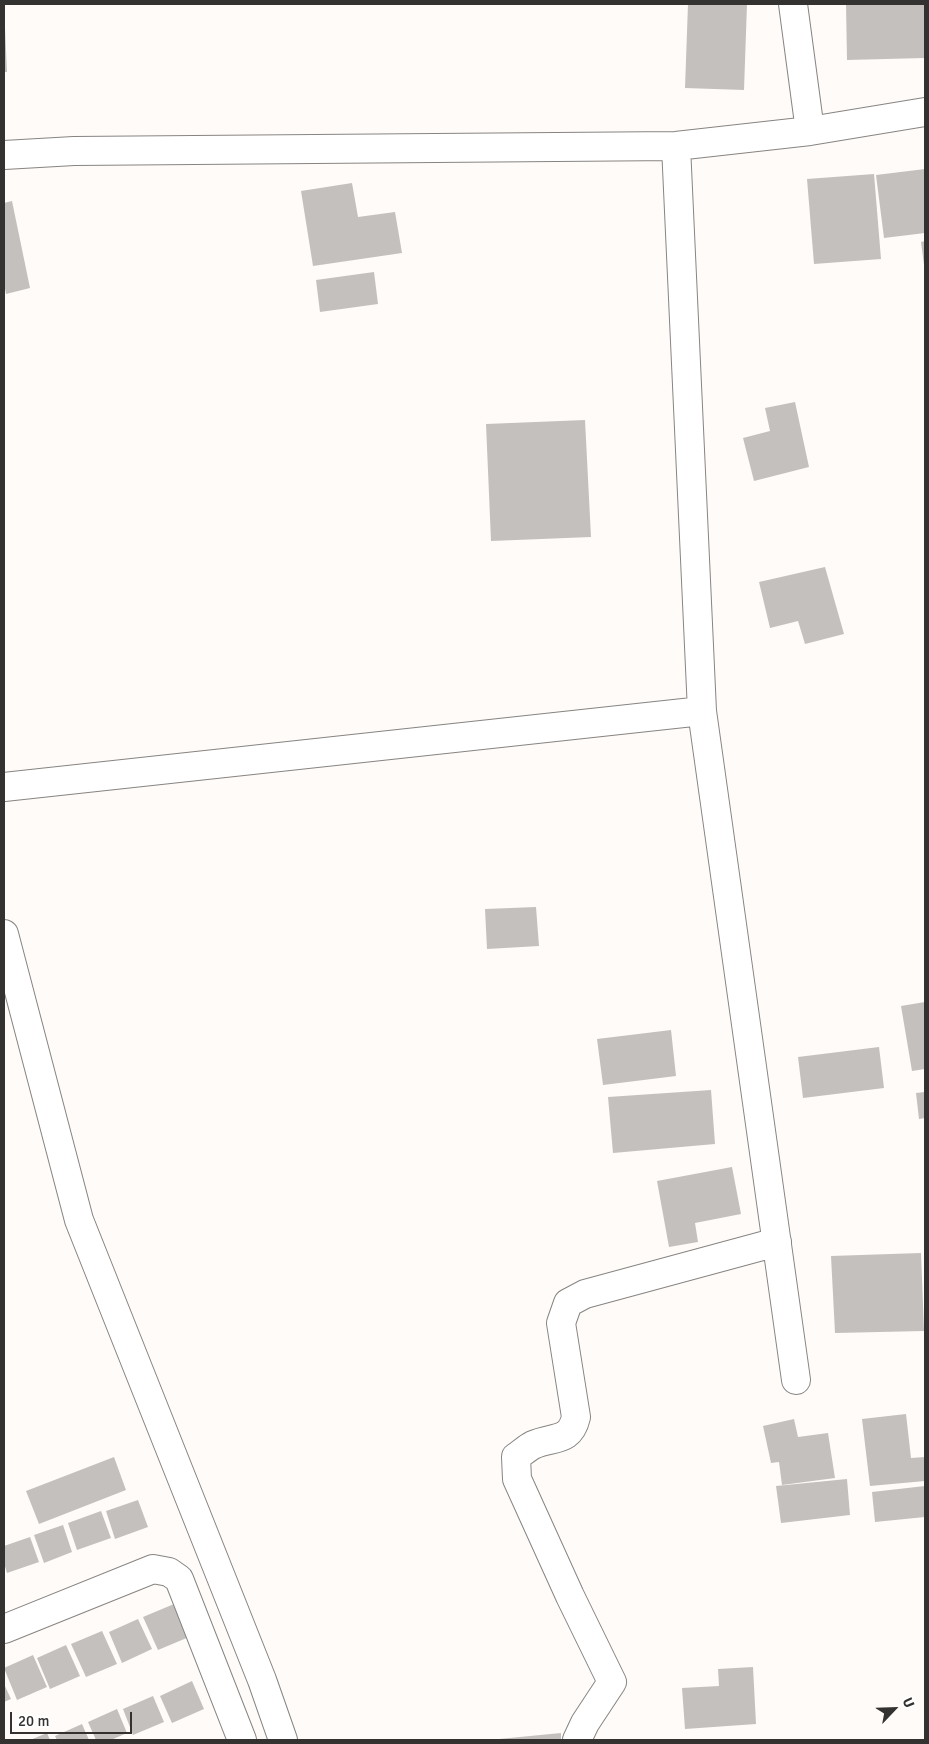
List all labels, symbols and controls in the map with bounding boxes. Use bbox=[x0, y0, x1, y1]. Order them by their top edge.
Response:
north arrow bbox=[869, 1684, 919, 1734]
text: U bbox=[898, 1695, 918, 1710]
scale bar bbox=[12, 1702, 135, 1734]
text: 20 m bbox=[18, 1712, 49, 1730]

